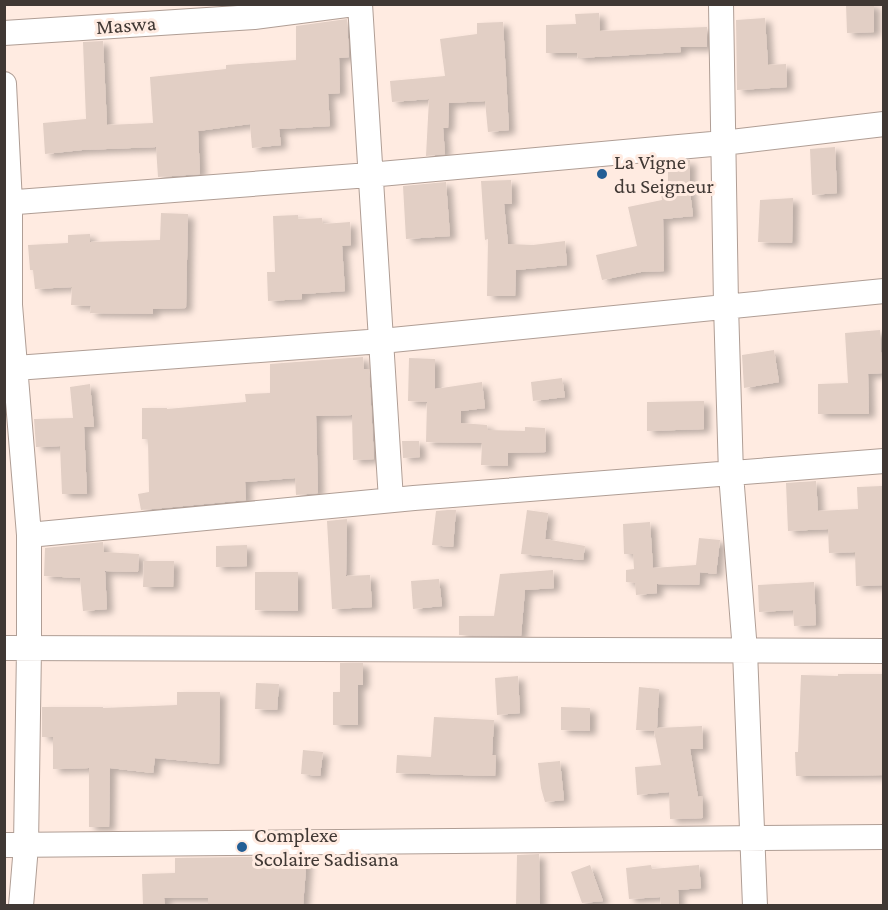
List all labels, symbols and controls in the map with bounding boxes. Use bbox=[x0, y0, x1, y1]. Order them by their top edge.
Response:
street label: Maswa bbox=[95, 11, 157, 39]
place label: La Vigne du Seigneur bbox=[614, 150, 714, 198]
marker: La Vigne du Seigneur bbox=[595, 167, 609, 181]
place label: Complexe Scolaire Sadisana bbox=[254, 823, 399, 871]
marker: Complexe Scolaire Sadisana bbox=[235, 840, 249, 854]

